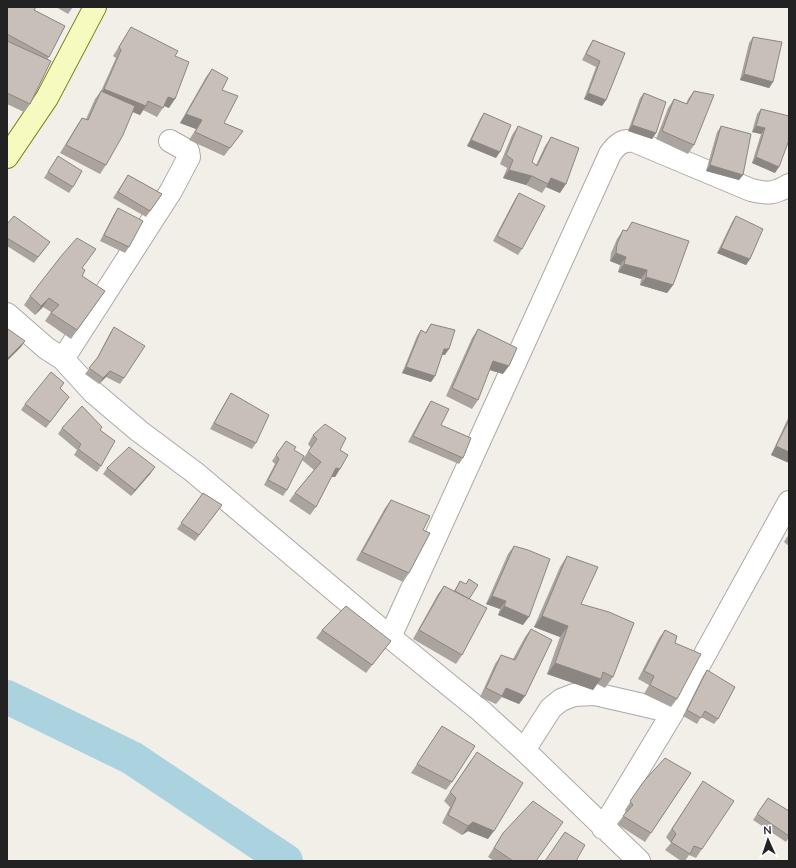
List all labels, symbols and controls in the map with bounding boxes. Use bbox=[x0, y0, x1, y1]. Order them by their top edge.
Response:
north arrow bbox=[748, 820, 788, 860]
text: N bbox=[763, 823, 772, 837]

